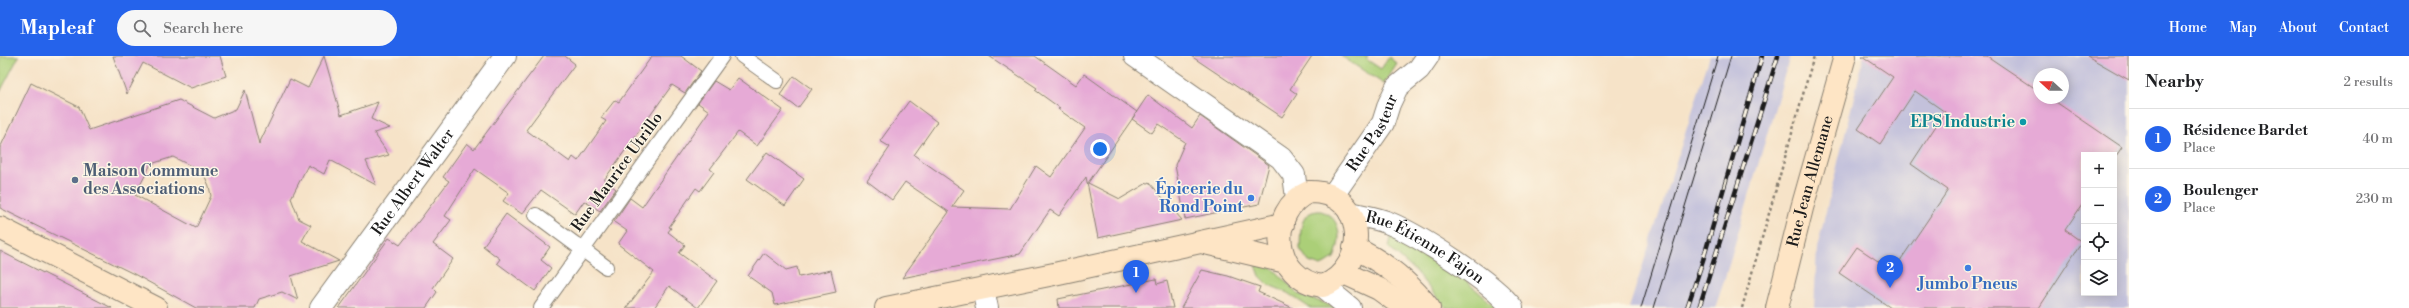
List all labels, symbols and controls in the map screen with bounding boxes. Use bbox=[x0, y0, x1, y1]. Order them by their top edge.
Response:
search box bbox=[117, 10, 397, 46]
text: Mapleaf bbox=[20, 16, 93, 40]
icon: search bbox=[131, 17, 153, 39]
text: Search here bbox=[163, 19, 243, 38]
text: Home bbox=[2169, 19, 2207, 37]
text: Map bbox=[2229, 19, 2257, 37]
text: About bbox=[2279, 19, 2317, 37]
text: Contact bbox=[2339, 19, 2389, 37]
north arrow bbox=[2033, 68, 2069, 104]
text: Nearby bbox=[2145, 71, 2204, 93]
text: 2 results bbox=[2344, 74, 2393, 90]
street label: Rue Pasteur bbox=[1342, 91, 1402, 176]
street label: Rue Maurice Utrillo bbox=[567, 108, 667, 236]
place label: EPS Industrie bbox=[1910, 112, 2015, 132]
street label: Rue Jean Allemane bbox=[1783, 113, 1838, 249]
marker: EPS Industrie bbox=[2018, 117, 2028, 127]
text: Résidence Bardet bbox=[2183, 121, 2308, 140]
street label: Rue Albert Walter bbox=[367, 124, 459, 240]
text: 1 bbox=[2155, 131, 2161, 147]
text: 40 m bbox=[2363, 131, 2393, 147]
your location bbox=[1090, 139, 1110, 159]
text: Place bbox=[2183, 140, 2215, 156]
map controls bbox=[2081, 152, 2117, 296]
button: + bbox=[2081, 152, 2117, 188]
place label: Maison Commune des Associations bbox=[83, 161, 219, 199]
marker: Maison Commune des Associations bbox=[70, 175, 80, 185]
place label: Épicerie du Rond Point bbox=[1155, 177, 1243, 217]
text: Boulenger bbox=[2183, 181, 2259, 200]
button: − bbox=[2081, 188, 2117, 224]
text: 2 bbox=[2154, 191, 2162, 207]
text: 230 m bbox=[2356, 191, 2393, 207]
marker: Épicerie du Rond Point bbox=[1246, 193, 1256, 203]
text: Place bbox=[2183, 200, 2215, 216]
street label: Rue Étienne Fajon bbox=[1364, 207, 1489, 289]
button: locate bbox=[2081, 224, 2117, 260]
pin: 2 bbox=[1877, 255, 1903, 288]
pin: 1 bbox=[1123, 260, 1149, 293]
button: layers bbox=[2081, 260, 2117, 296]
marker: Jumbo Pneus bbox=[1963, 263, 1973, 273]
place label: Jumbo Pneus bbox=[1917, 274, 2018, 294]

